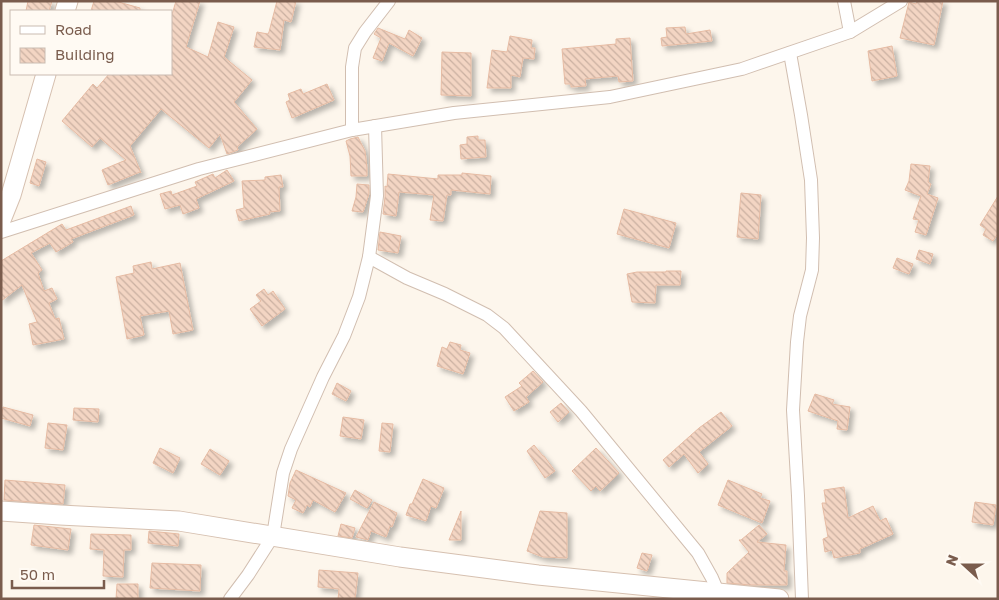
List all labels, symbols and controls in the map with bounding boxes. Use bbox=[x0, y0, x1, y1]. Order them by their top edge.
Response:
legend bbox=[10, 10, 172, 75]
text: Road bbox=[55, 20, 92, 38]
text: Building bbox=[55, 45, 115, 63]
north arrow bbox=[939, 540, 989, 590]
text: N bbox=[942, 552, 961, 568]
scale bar bbox=[12, 558, 105, 590]
text: 50 m bbox=[20, 565, 55, 583]

